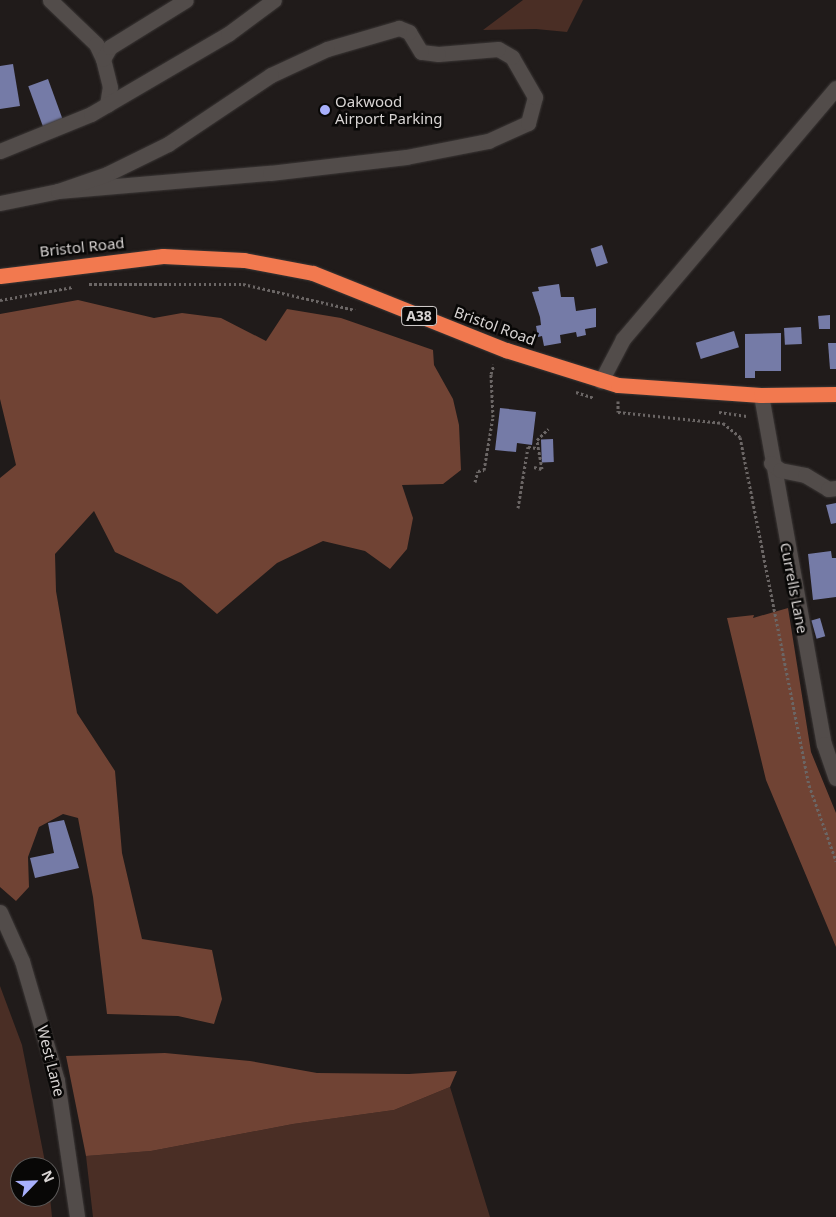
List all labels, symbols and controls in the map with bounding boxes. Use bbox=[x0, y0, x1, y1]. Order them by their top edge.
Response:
place label: Oakwood Airport Parking bbox=[335, 92, 443, 127]
marker: Oakwood Airport Parking bbox=[319, 104, 331, 116]
street label: Bristol Road bbox=[39, 234, 125, 260]
street label: Bristol Road bbox=[452, 303, 538, 349]
road number: A38 bbox=[400, 304, 438, 328]
street label: Currells Lane bbox=[776, 541, 812, 635]
street label: West Lane bbox=[33, 1024, 69, 1098]
north arrow bbox=[10, 1157, 60, 1207]
text: N bbox=[37, 1167, 59, 1185]

